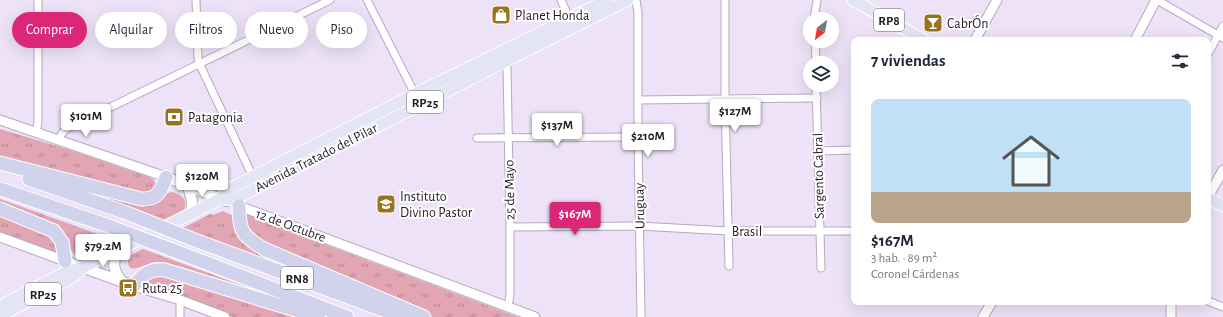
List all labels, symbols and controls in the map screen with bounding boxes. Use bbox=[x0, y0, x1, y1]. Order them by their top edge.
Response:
shop icon: Planet Honda bbox=[490, 4, 512, 26]
place label: Planet Honda bbox=[515, 9, 590, 23]
road number: RP8 bbox=[874, 9, 904, 31]
chip: Comprar bbox=[12, 12, 87, 48]
chip: Alquilar bbox=[95, 12, 167, 48]
chip: Filtros bbox=[175, 12, 237, 48]
chip: Nuevo bbox=[245, 12, 308, 48]
chip: Piso bbox=[316, 12, 367, 48]
north arrow bbox=[803, 12, 839, 48]
map controls bbox=[803, 12, 839, 92]
bar icon: CabrÓn bbox=[922, 12, 944, 34]
place label: CabrÓn bbox=[947, 14, 988, 31]
icon: filters bbox=[1169, 50, 1191, 72]
text: 7 viviendas bbox=[871, 52, 946, 69]
button: layers bbox=[803, 56, 839, 92]
road number: RP25 bbox=[407, 91, 443, 113]
pin: $127M bbox=[707, 99, 763, 133]
pin: $101M bbox=[58, 104, 114, 138]
text: $127M bbox=[719, 105, 751, 118]
bank icon: Patagonia bbox=[163, 106, 185, 128]
text: $101M bbox=[70, 110, 102, 123]
place label: Patagonia bbox=[188, 111, 243, 125]
pin: $137M bbox=[529, 113, 585, 147]
text: $137M bbox=[541, 119, 573, 132]
street label: Avenida Tratado del Pilar bbox=[253, 121, 380, 195]
pin: $210M bbox=[620, 124, 676, 158]
icon: home bbox=[995, 125, 1067, 197]
text: $210M bbox=[631, 130, 665, 143]
street label: Sargento Cabral bbox=[811, 133, 827, 219]
street label: 25 de Mayo bbox=[502, 160, 518, 220]
pin: $120M bbox=[174, 164, 230, 198]
text: $120M bbox=[185, 170, 219, 183]
street label: Uruguay bbox=[633, 183, 647, 229]
place label: Instituto Divino Pastor bbox=[400, 190, 473, 220]
school or university icon: Instituto Divino Pastor bbox=[375, 193, 397, 215]
pin: $167M bbox=[547, 202, 603, 236]
street label: 12 de Octubre bbox=[254, 207, 328, 245]
text: $167M bbox=[559, 208, 591, 221]
street label: Brasil bbox=[732, 225, 762, 239]
text: $167M bbox=[871, 232, 914, 249]
pin: $79.2M bbox=[70, 234, 136, 268]
text: $79.2M bbox=[84, 240, 122, 253]
text: 3 hab. · 89 m² bbox=[871, 252, 937, 265]
road number: RN8 bbox=[281, 267, 313, 289]
text: Coronel Cárdenas bbox=[871, 268, 959, 281]
bus stop icon: Ruta 25 bbox=[117, 277, 139, 299]
place label: Ruta 25 bbox=[142, 282, 182, 296]
road number: RP25 bbox=[25, 283, 61, 305]

